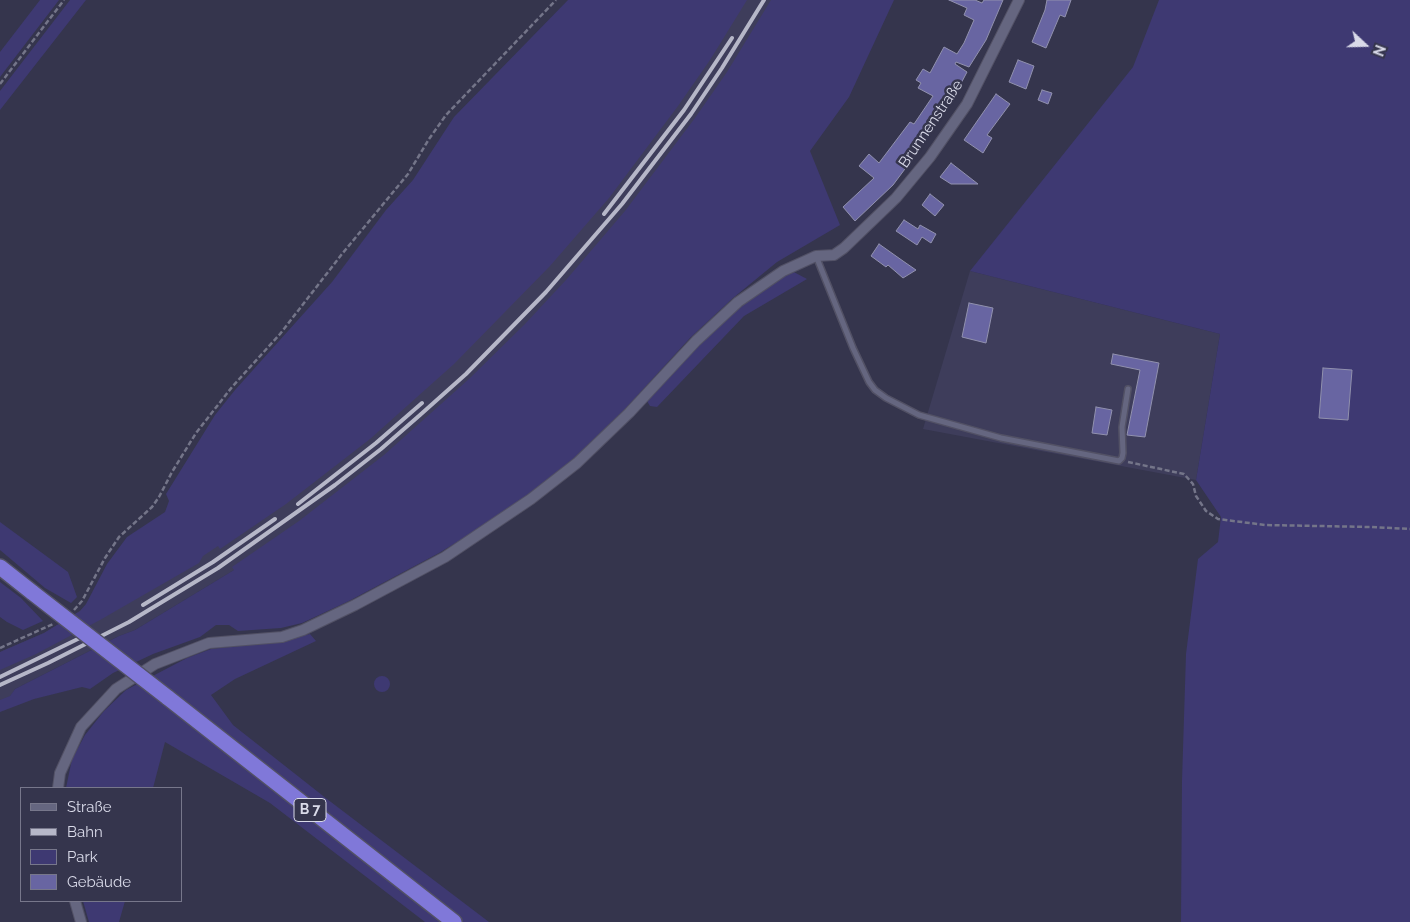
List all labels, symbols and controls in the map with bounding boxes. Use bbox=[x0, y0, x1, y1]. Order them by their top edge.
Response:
north arrow bbox=[1340, 20, 1390, 70]
text: N bbox=[1370, 43, 1388, 58]
street label: Brunnenstraße bbox=[895, 77, 967, 171]
legend bbox=[20, 787, 182, 902]
text: Straße bbox=[67, 798, 111, 816]
road number: B 7 bbox=[294, 798, 326, 822]
text: Bahn bbox=[67, 823, 103, 841]
text: Park bbox=[67, 848, 98, 866]
text: Gebäude bbox=[67, 873, 131, 891]

